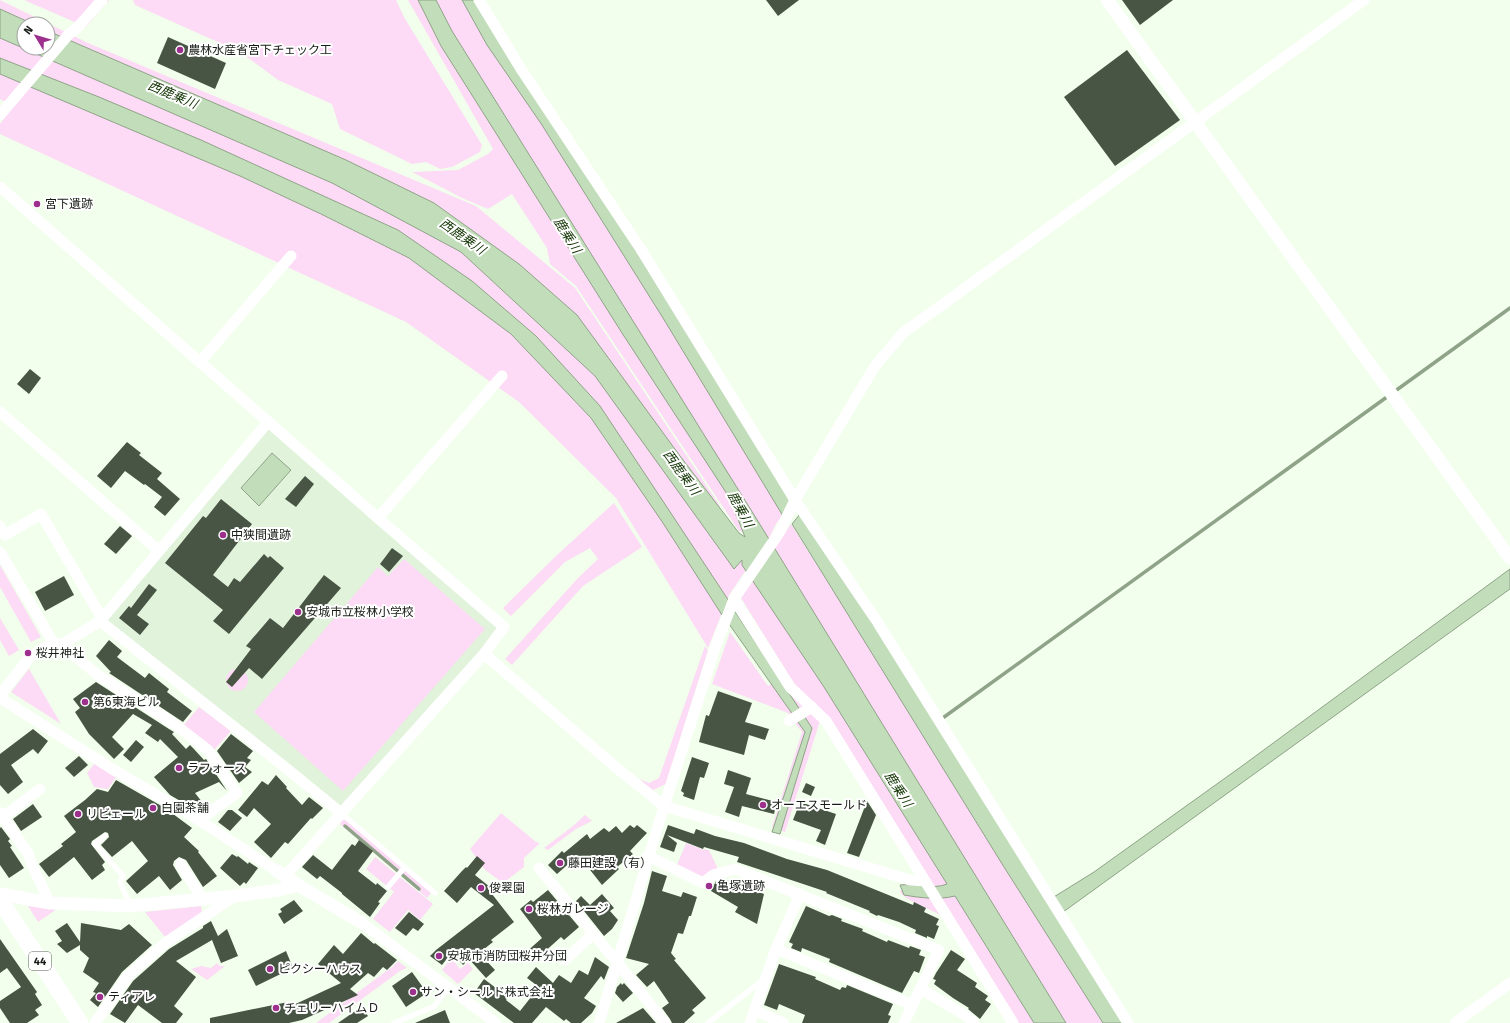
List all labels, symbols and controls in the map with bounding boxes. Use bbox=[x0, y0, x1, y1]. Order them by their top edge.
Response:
north arrow bbox=[16, 16, 56, 56]
text: N bbox=[21, 23, 36, 37]
place label: 農林水産省宮下チェック工 bbox=[188, 43, 332, 57]
marker: 農林水産省宮下チェック工 bbox=[175, 45, 185, 55]
water label: 西鹿乗川 bbox=[146, 77, 202, 112]
place label: 宮下遺跡 bbox=[45, 197, 93, 211]
marker: 宮下遺跡 bbox=[32, 199, 42, 209]
water label: 西鹿乗川 bbox=[437, 215, 490, 259]
water label: 鹿乗川 bbox=[551, 215, 585, 257]
water label: 西鹿乗川 bbox=[660, 447, 704, 499]
water label: 鹿乗川 bbox=[725, 488, 757, 532]
place label: 中狭間遺跡 bbox=[231, 528, 291, 542]
marker: 中狭間遺跡 bbox=[218, 530, 228, 540]
place label: 安城市立桜林小学校 bbox=[306, 605, 414, 619]
marker: 安城市立桜林小学校 bbox=[293, 607, 303, 617]
place label: 桜井神社 bbox=[36, 646, 84, 660]
marker: 桜井神社 bbox=[23, 648, 33, 658]
place label: 第6東海ビル bbox=[93, 695, 159, 709]
marker: 第6東海ビル bbox=[80, 697, 90, 707]
place label: ラフォース bbox=[187, 761, 246, 775]
marker: ラフォース bbox=[174, 763, 184, 773]
water label: 鹿乗川 bbox=[882, 769, 917, 811]
place label: オーエスモールド bbox=[771, 798, 867, 812]
marker: オーエスモールド bbox=[758, 800, 768, 810]
place label: 白園茶舗 bbox=[161, 801, 209, 815]
marker: 白園茶舗 bbox=[148, 803, 158, 813]
place label: リビェール bbox=[86, 807, 146, 821]
marker: リビェール bbox=[73, 809, 83, 819]
place label: 藤田建設（有） bbox=[568, 856, 652, 870]
marker: 藤田建設（有） bbox=[555, 858, 565, 868]
place label: 亀塚遺跡 bbox=[717, 879, 765, 893]
place label: 俊翠園 bbox=[489, 881, 525, 895]
marker: 亀塚遺跡 bbox=[704, 881, 714, 891]
marker: 俊翠園 bbox=[476, 883, 486, 893]
place label: 桜林ガレージ bbox=[537, 902, 609, 916]
marker: 桜林ガレージ bbox=[524, 904, 534, 914]
place label: 安城市消防団桜井分団 bbox=[447, 949, 567, 963]
marker: 安城市消防団桜井分団 bbox=[434, 951, 444, 961]
road number: 44 bbox=[29, 952, 51, 970]
place label: ピクシーハウス bbox=[278, 962, 362, 976]
marker: ピクシーハウス bbox=[265, 964, 275, 974]
place label: サン・シールド株式会社 bbox=[421, 985, 553, 999]
marker: サン・シールド株式会社 bbox=[408, 987, 418, 997]
place label: ティアレ bbox=[108, 990, 155, 1004]
marker: ティアレ bbox=[95, 992, 105, 1002]
place label: チェリーハイムＤ bbox=[284, 1001, 379, 1015]
marker: チェリーハイムＤ bbox=[271, 1003, 281, 1013]

